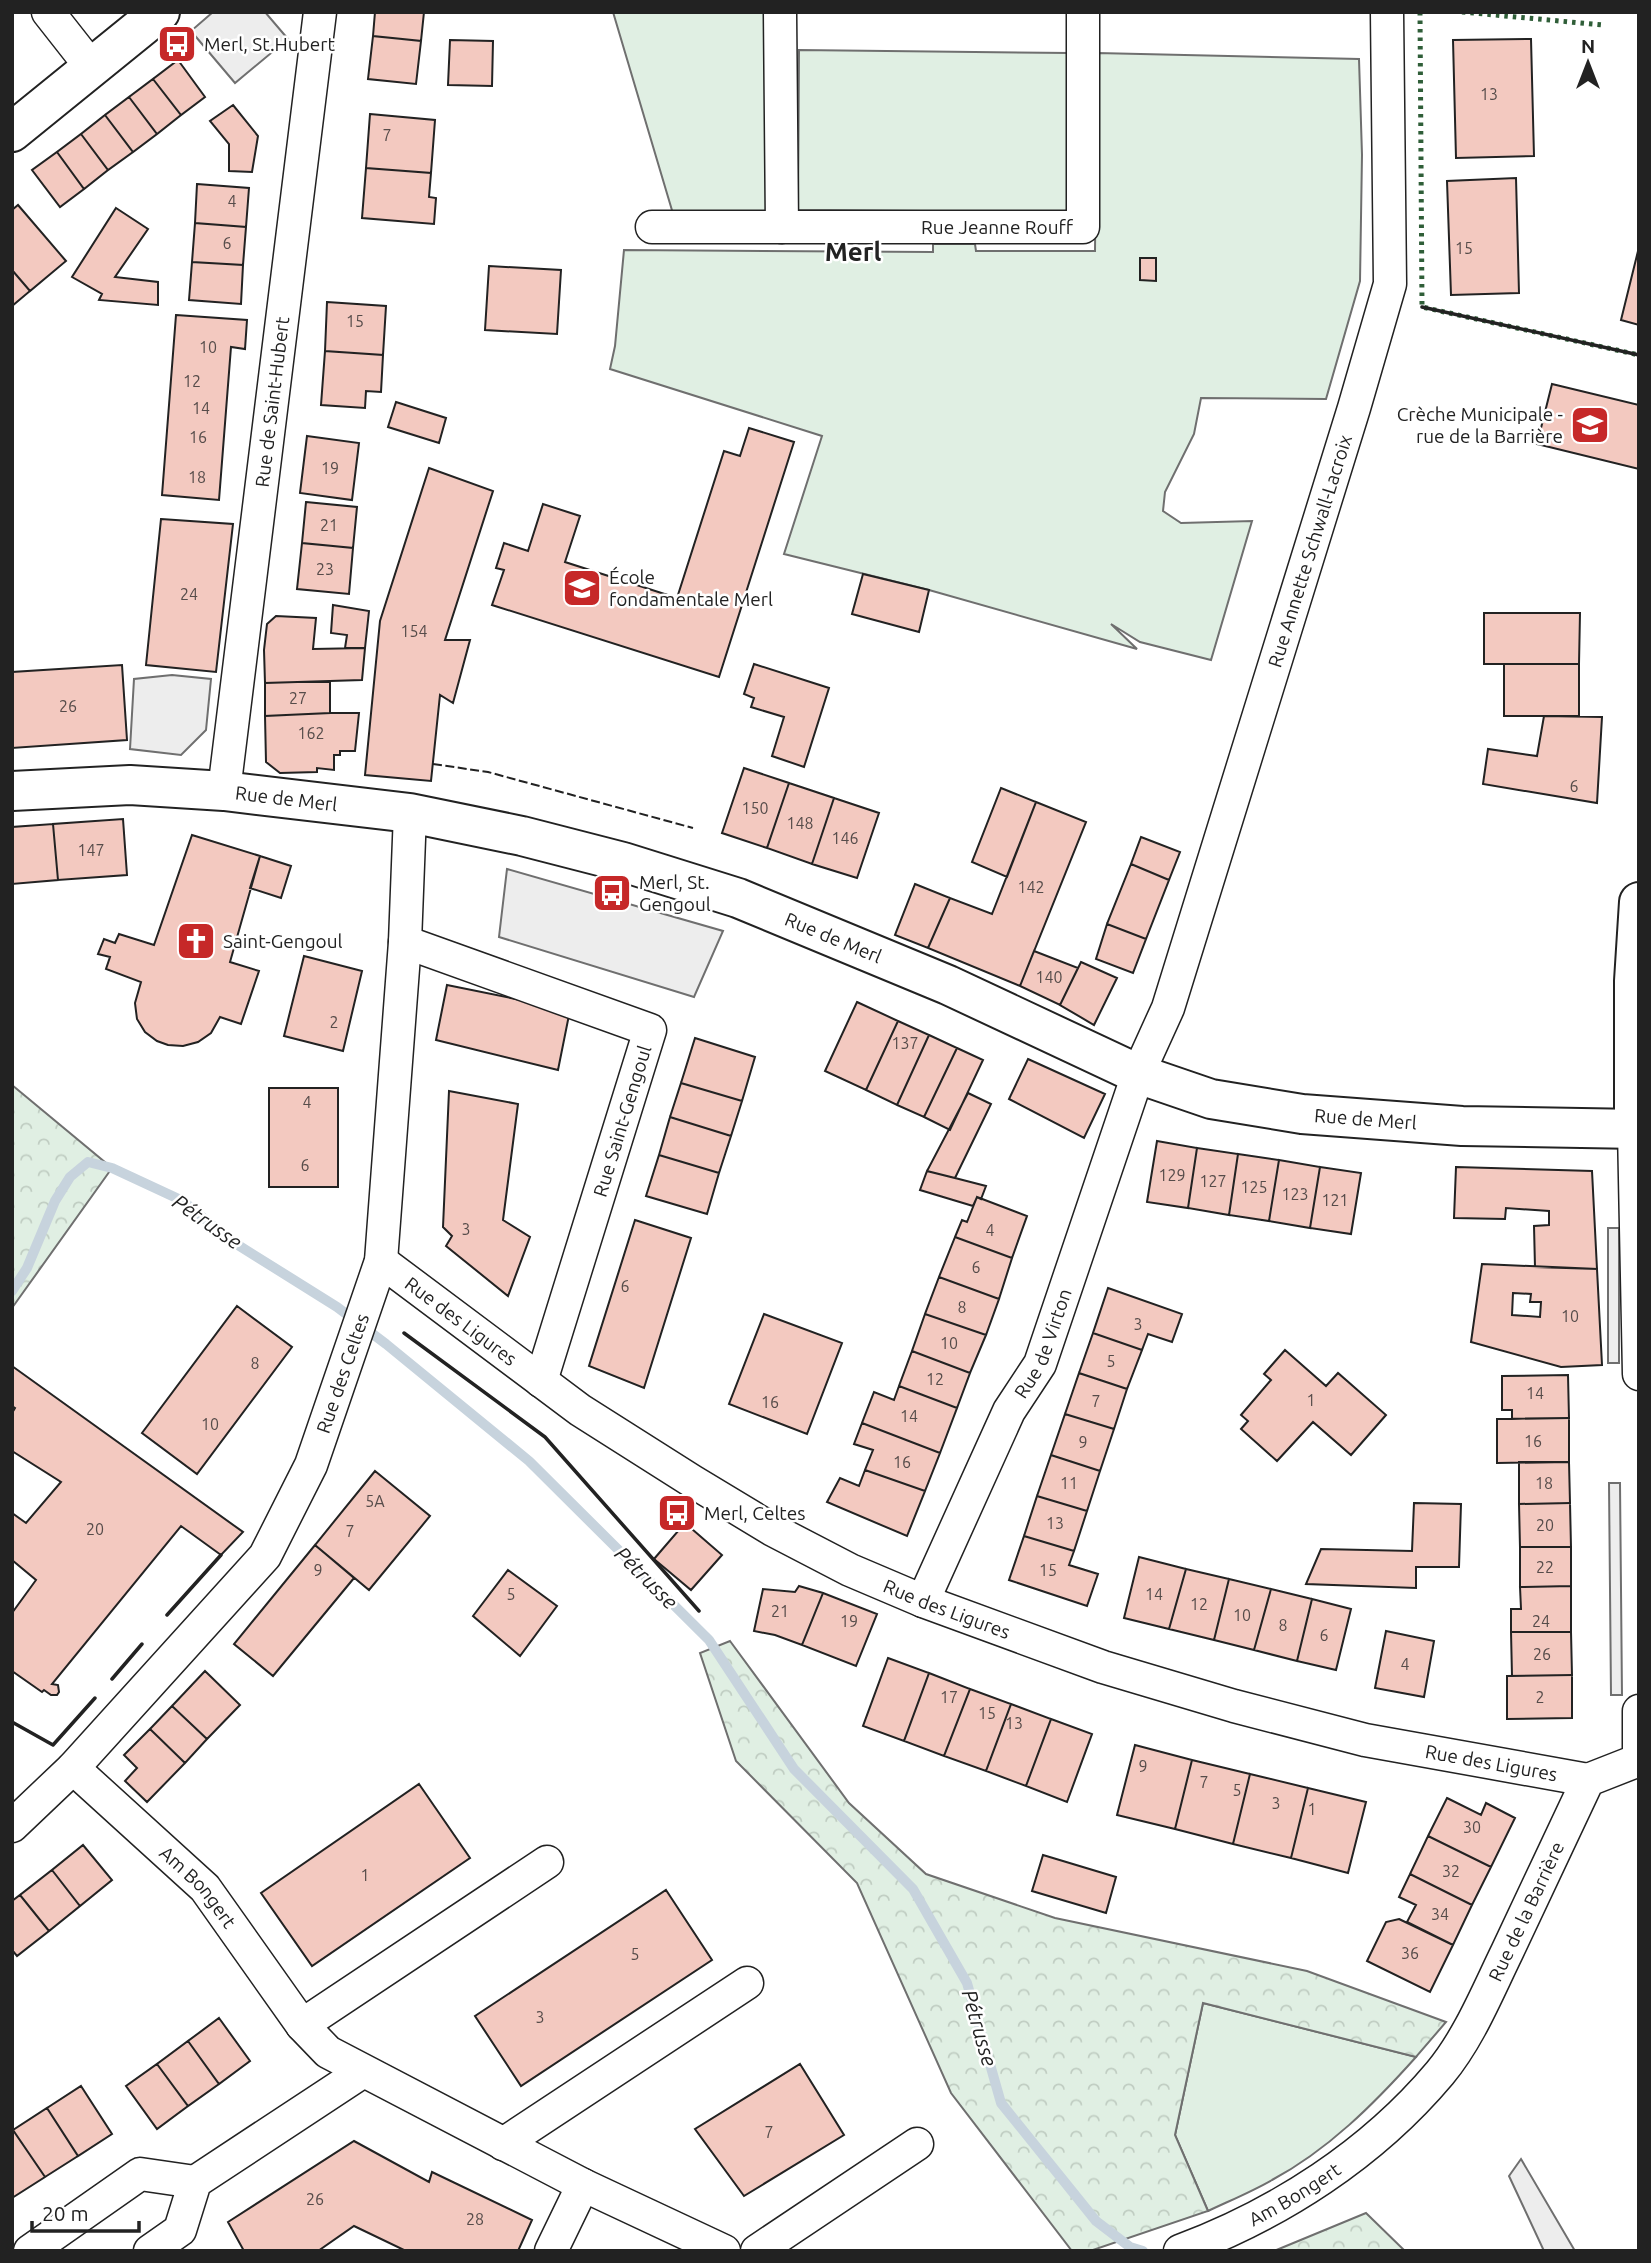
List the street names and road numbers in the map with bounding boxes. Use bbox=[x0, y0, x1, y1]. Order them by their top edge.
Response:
street label: Rue Jeanne Rouff bbox=[921, 216, 1074, 238]
street label: Rue de Saint-Hubert bbox=[251, 315, 293, 488]
street label: Rue Annette Schwall-Lacroix bbox=[1263, 432, 1356, 670]
street label: Rue de Merl bbox=[234, 781, 339, 815]
street label: Rue de Merl bbox=[782, 908, 885, 967]
street label: Rue Saint-Gengoul bbox=[589, 1043, 655, 1199]
street label: Rue de Merl bbox=[1313, 1104, 1418, 1134]
street label: Rue des Ligures bbox=[401, 1272, 521, 1370]
street label: Rue de Virton bbox=[1010, 1286, 1076, 1402]
street label: Rue des Celtes bbox=[312, 1311, 373, 1436]
street label: Rue des Ligures bbox=[880, 1575, 1013, 1643]
street label: Rue des Ligures bbox=[1423, 1740, 1559, 1785]
street label: Rue de la Barrière bbox=[1484, 1838, 1568, 1985]
street label: Am Bongert bbox=[155, 1841, 241, 1933]
street label: Am Bongert bbox=[1245, 2158, 1345, 2230]

